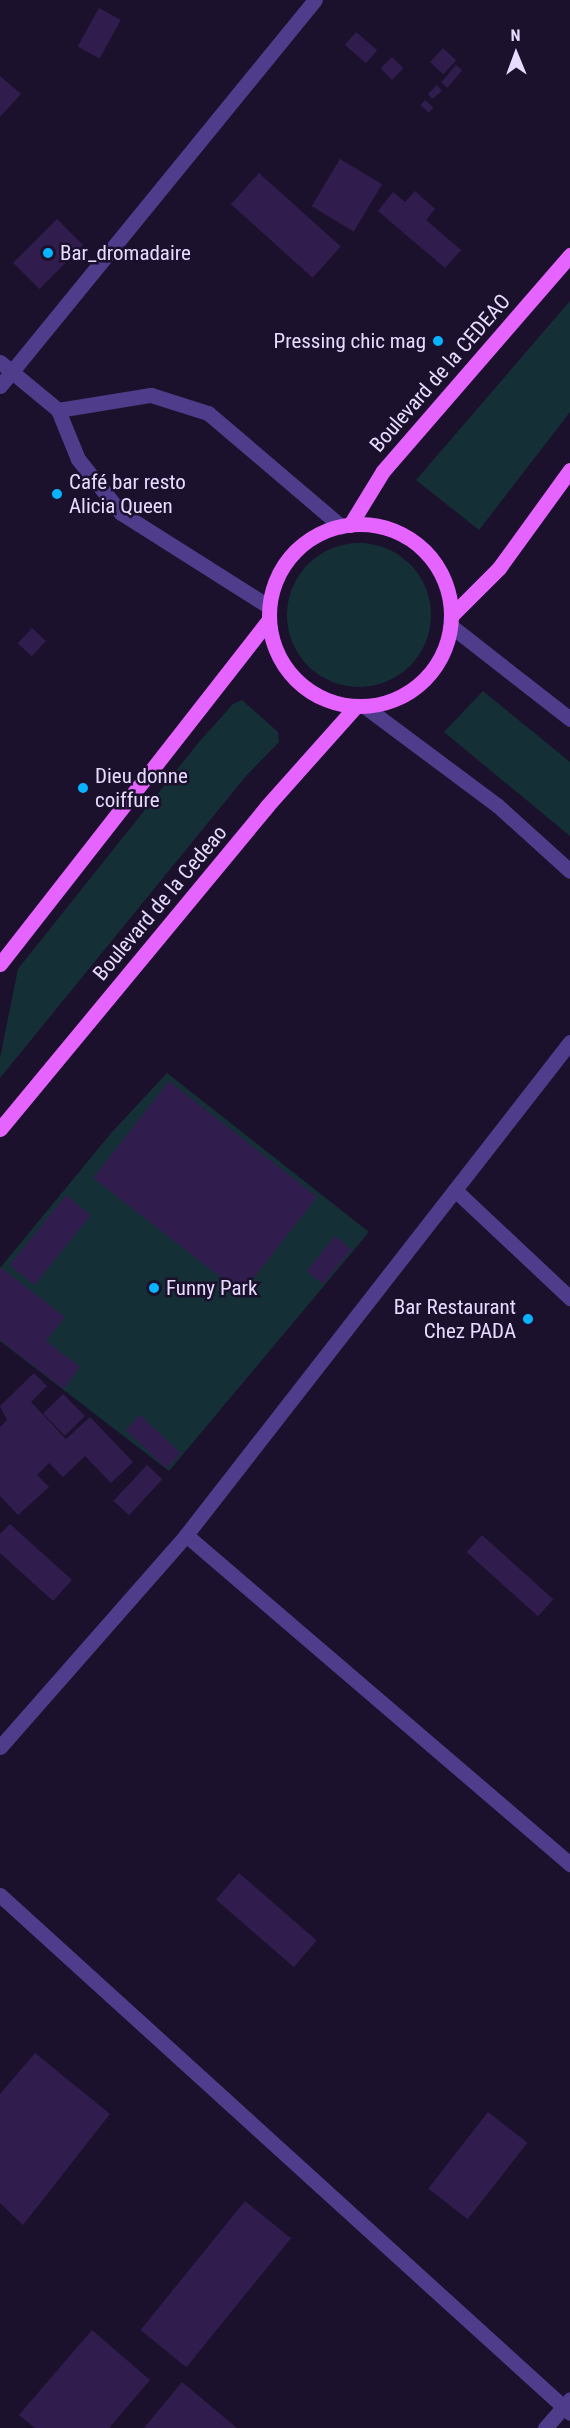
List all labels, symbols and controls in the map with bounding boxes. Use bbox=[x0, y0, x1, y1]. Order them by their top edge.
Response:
north arrow bbox=[486, 24, 546, 84]
text: N bbox=[511, 26, 521, 45]
place label: Bar_dromadaire bbox=[60, 240, 191, 266]
marker: Bar_dromadaire bbox=[41, 246, 55, 260]
street label: Boulevard de la CEDEAO bbox=[364, 289, 516, 457]
place label: Pressing chic mag bbox=[274, 328, 426, 354]
marker: Pressing chic mag bbox=[431, 334, 445, 348]
place label: Café bar resto Alicia Queen bbox=[69, 469, 186, 519]
marker: Café bar resto Alicia Queen bbox=[50, 487, 64, 501]
place label: Dieu donne coiffure bbox=[95, 763, 188, 813]
marker: Dieu donne coiffure bbox=[76, 781, 90, 795]
street label: Boulevard de la Cedeao bbox=[88, 820, 232, 986]
place label: Funny Park bbox=[166, 1275, 257, 1301]
marker: Funny Park bbox=[147, 1281, 161, 1295]
place label: Bar Restaurant Chez PADA bbox=[394, 1294, 516, 1344]
marker: Bar Restaurant Chez PADA bbox=[521, 1312, 535, 1326]

